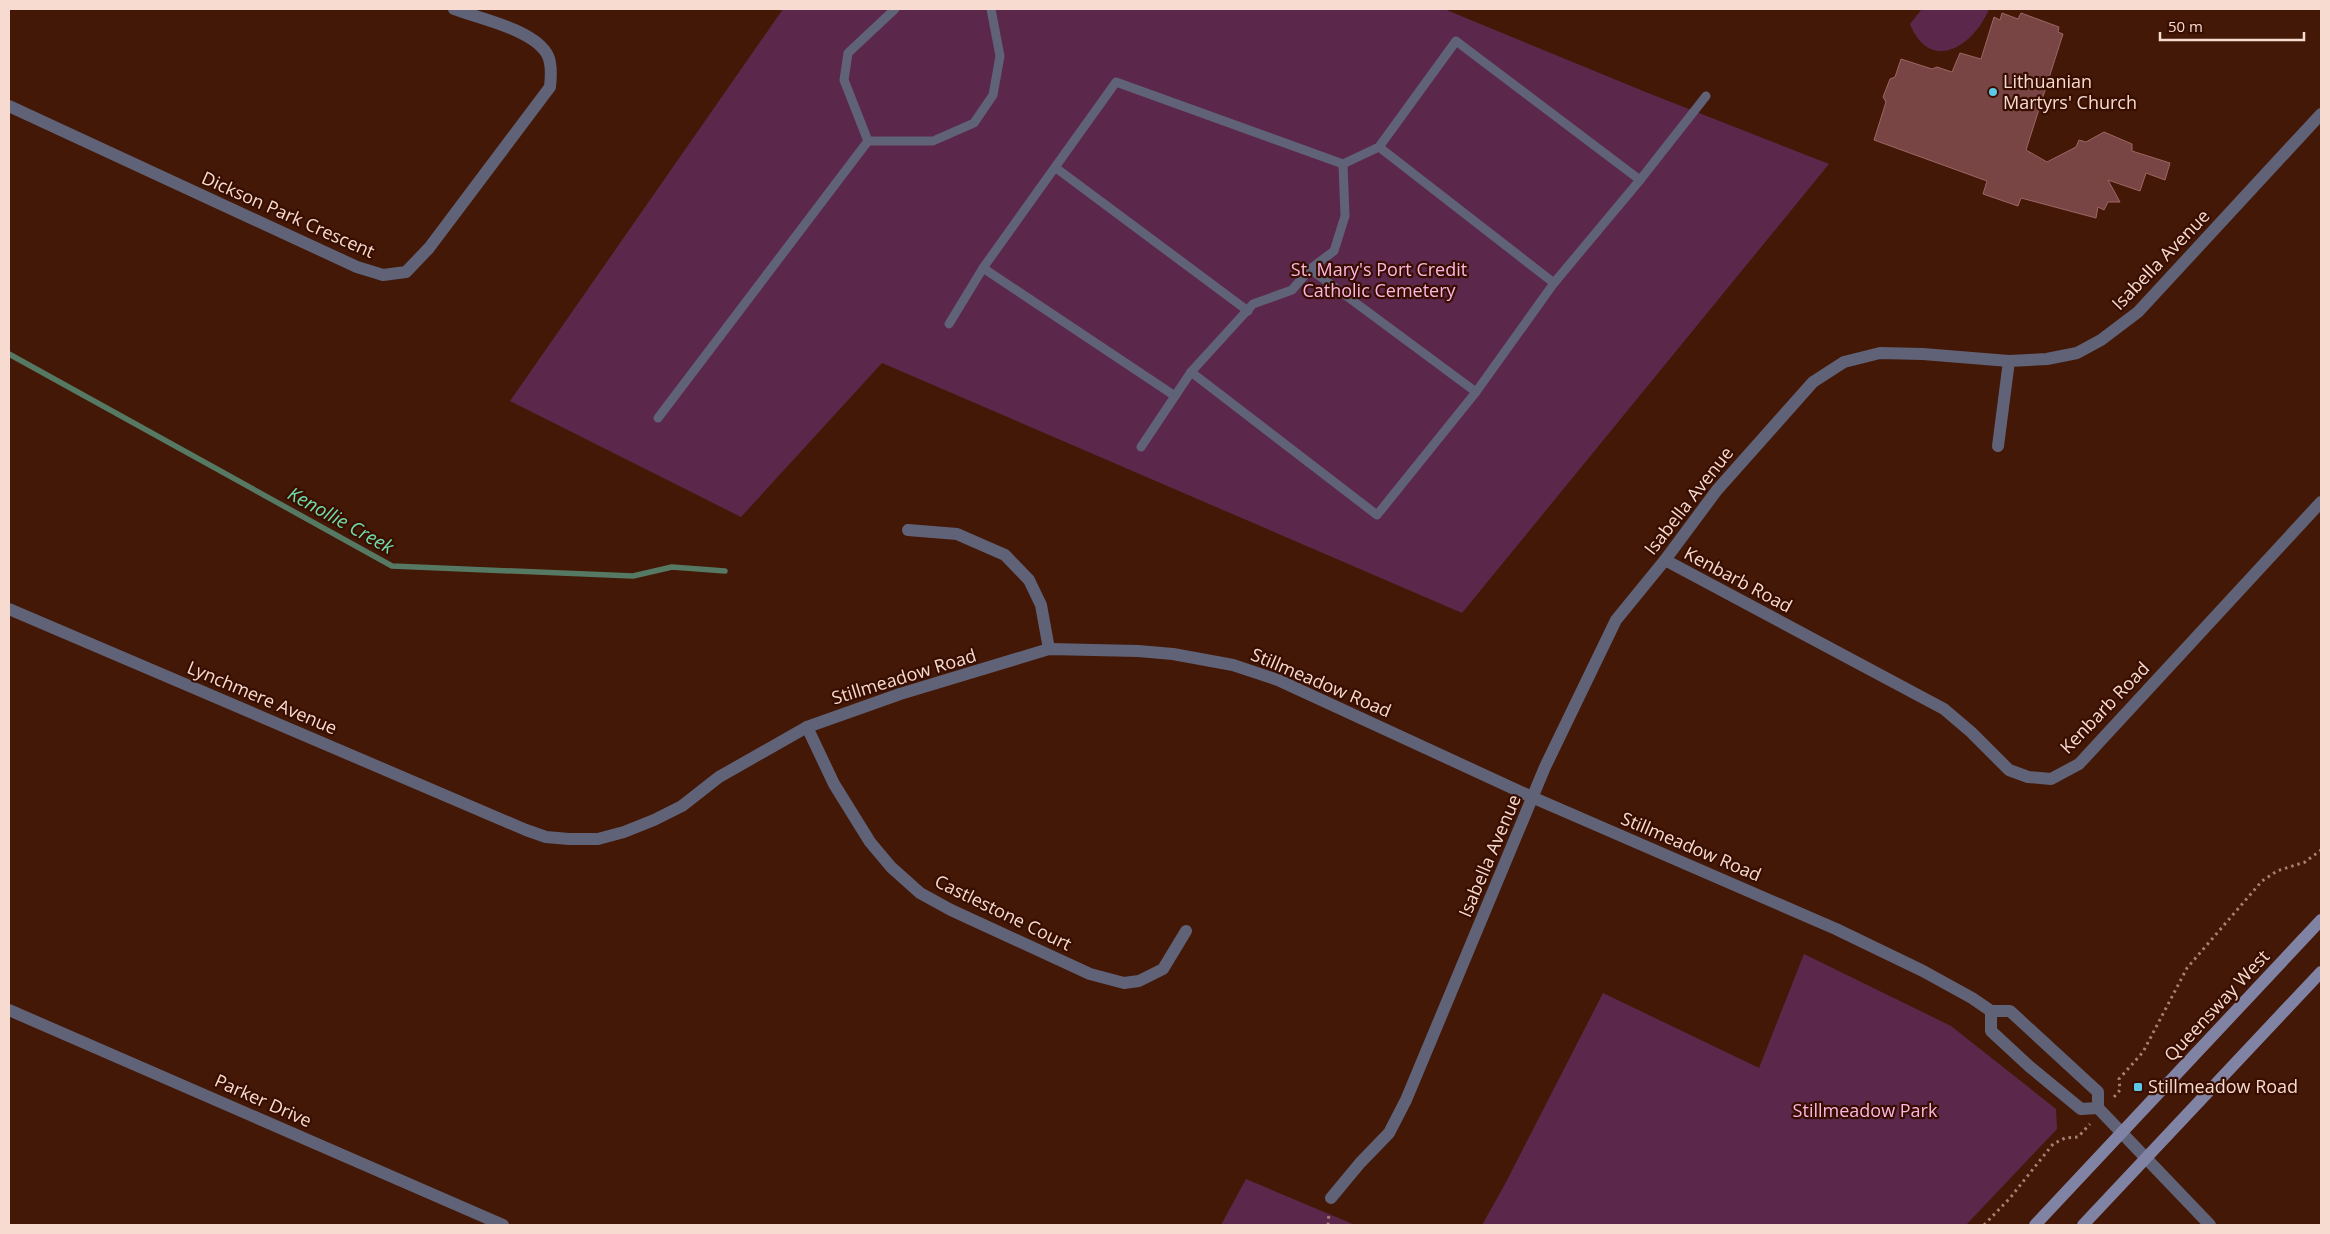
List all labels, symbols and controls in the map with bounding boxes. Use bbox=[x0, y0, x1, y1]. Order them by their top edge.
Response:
scale bar bbox=[2160, 10, 2304, 42]
text: 50 m bbox=[2168, 16, 2203, 36]
place label: Lithuanian Martyrs' Church bbox=[2003, 69, 2137, 114]
marker: Lithuanian Martyrs' Church bbox=[1987, 86, 1999, 98]
street label: Dickson Park Crescent bbox=[198, 165, 379, 263]
street label: Isabella Avenue bbox=[2106, 204, 2214, 315]
park label: St. Mary's Port Credit Catholic Cemetery bbox=[1291, 257, 1467, 302]
street label: Isabella Avenue bbox=[1638, 441, 1738, 559]
water label: Kenollie Creek bbox=[283, 480, 399, 560]
street label: Kenbarb Road bbox=[1680, 541, 1797, 618]
street label: Stillmeadow Road bbox=[1248, 642, 1395, 722]
street label: Stillmeadow Road bbox=[828, 643, 979, 709]
street label: Lynchmere Avenue bbox=[184, 655, 341, 740]
street label: Kenbarb Road bbox=[2054, 656, 2154, 759]
street label: Isabella Avenue bbox=[1452, 791, 1526, 921]
street label: Stillmeadow Road bbox=[1618, 806, 1765, 886]
street label: Castlestone Court bbox=[931, 869, 1076, 956]
street label: Queensway West bbox=[2158, 944, 2274, 1066]
street label: Parker Drive bbox=[211, 1068, 316, 1132]
place label: Stillmeadow Road bbox=[2148, 1074, 2298, 1098]
marker: Stillmeadow Road bbox=[2132, 1081, 2144, 1093]
park label: Stillmeadow Park bbox=[1793, 1098, 1938, 1122]

